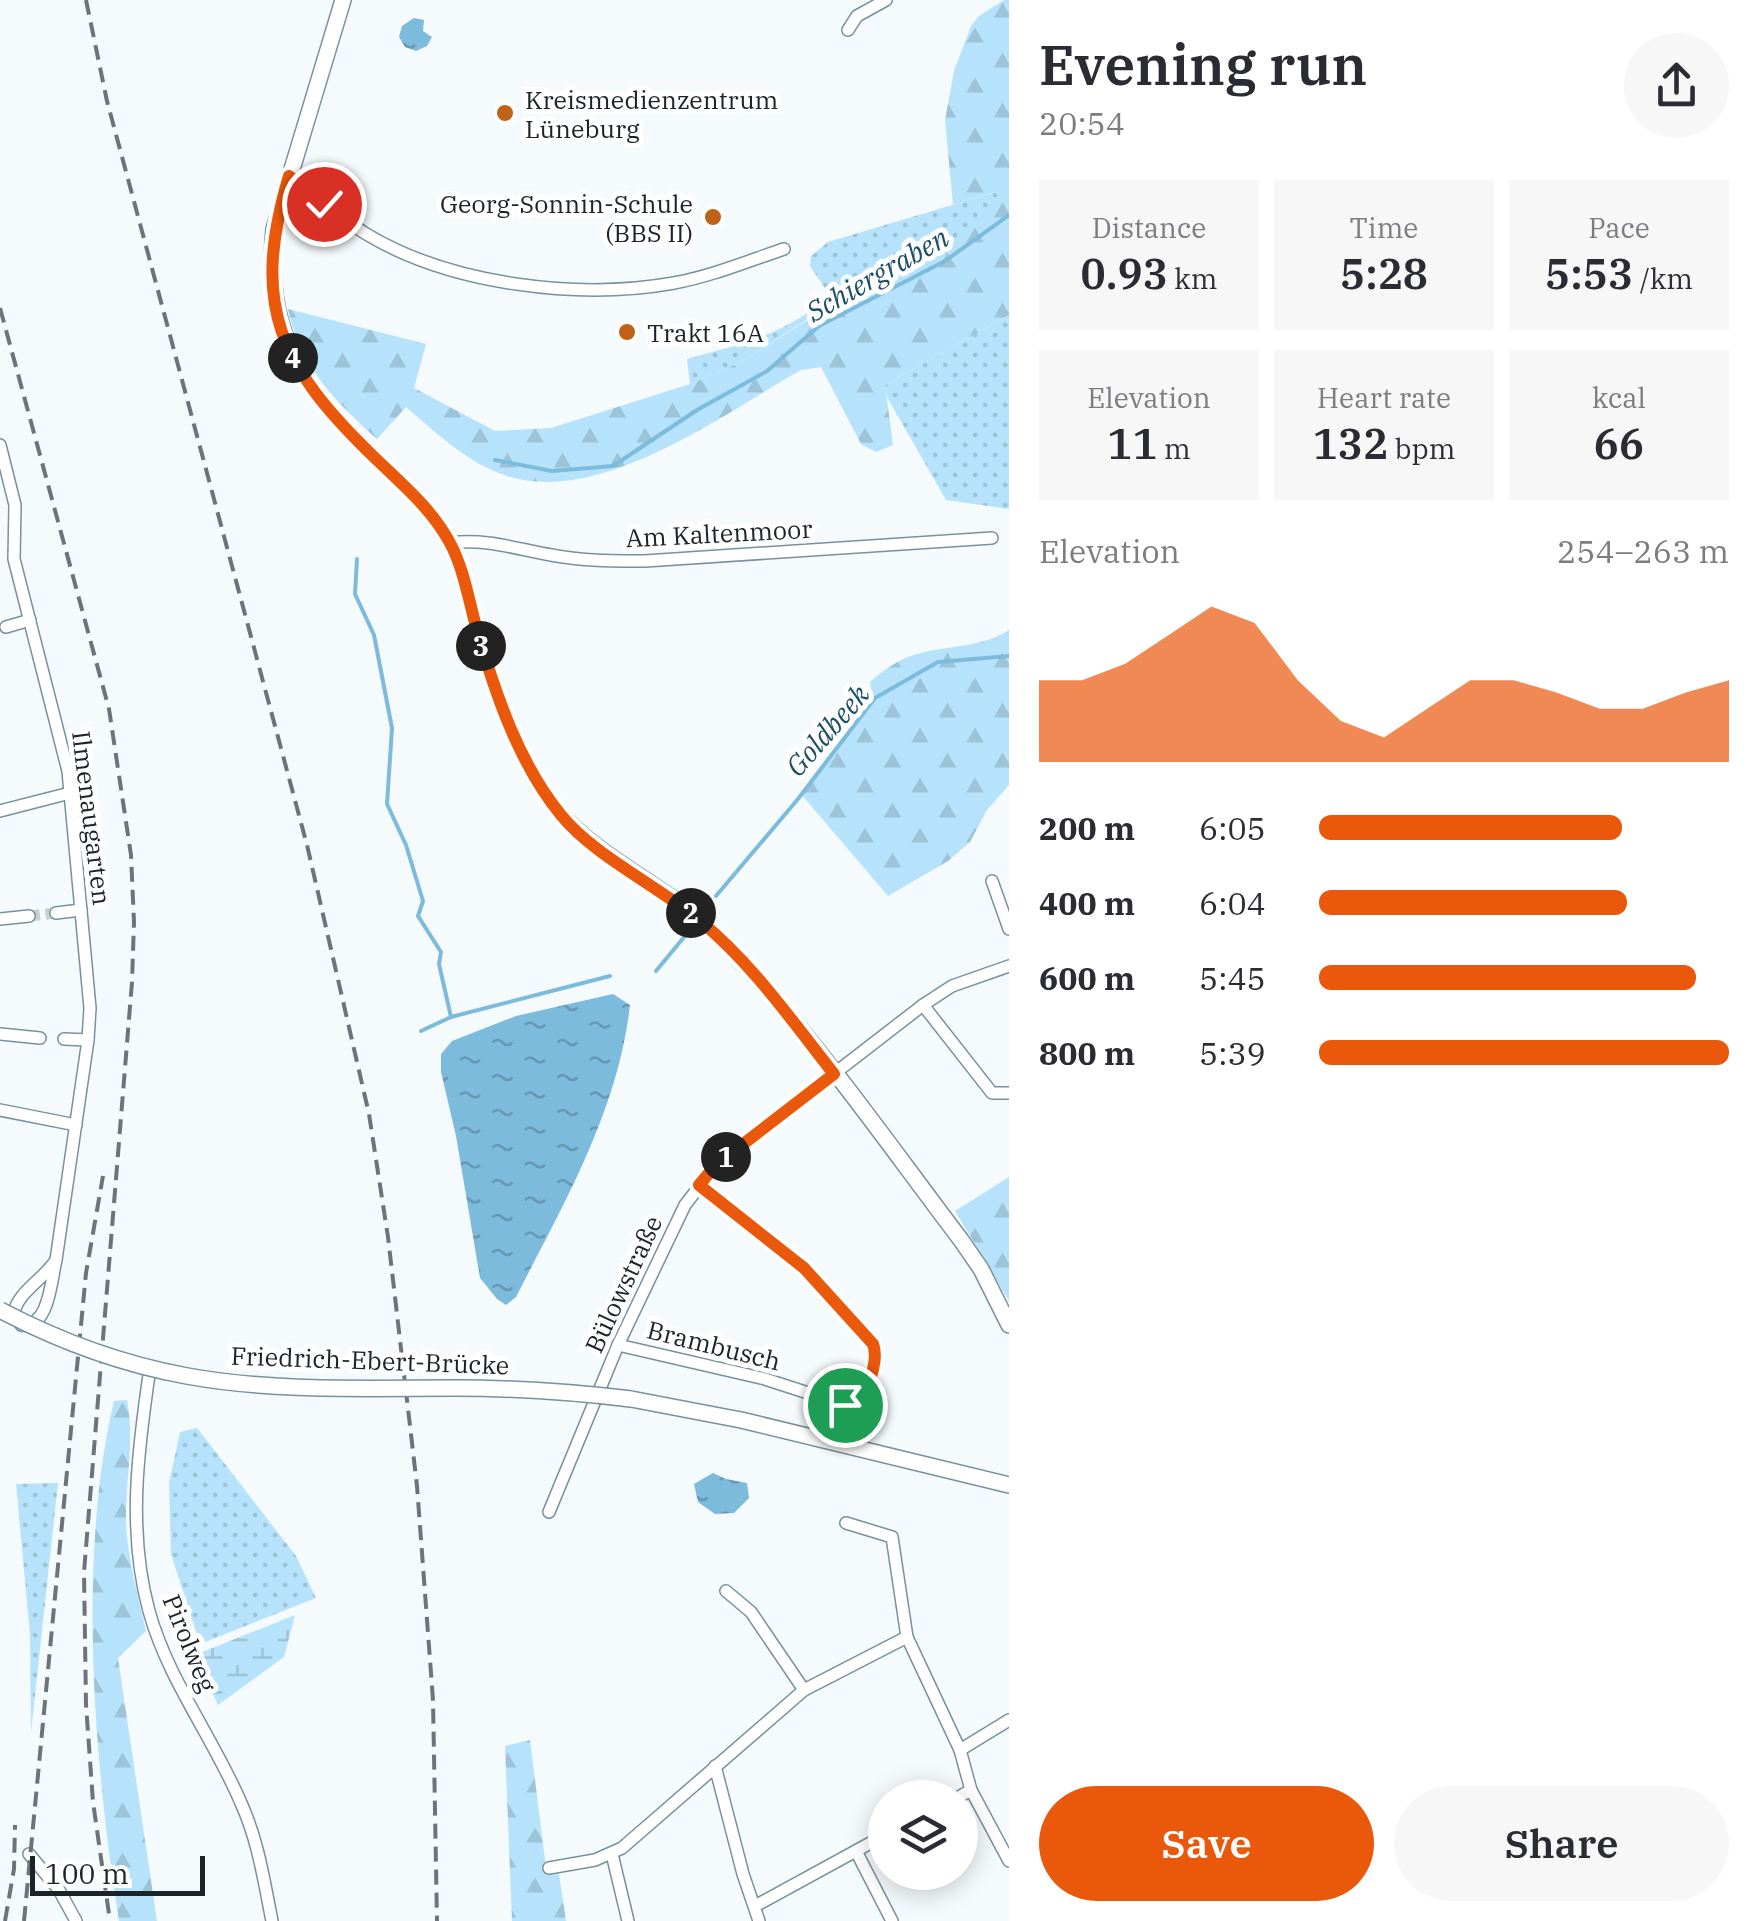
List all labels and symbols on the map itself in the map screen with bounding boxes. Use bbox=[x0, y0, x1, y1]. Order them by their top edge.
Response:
place label: Kreismedienzentrum Lüneburg bbox=[525, 83, 778, 145]
marker: Kreismedienzentrum Lüneburg bbox=[494, 102, 516, 124]
pin bbox=[282, 162, 367, 247]
place label: Georg-Sonnin-Schule (BBS II) bbox=[440, 187, 693, 249]
marker: Georg-Sonnin-Schule (BBS II) bbox=[702, 206, 724, 228]
water label: Schiergraben bbox=[798, 218, 955, 330]
place label: Trakt 16A bbox=[647, 316, 764, 349]
marker: Trakt 16A bbox=[616, 321, 638, 343]
pin: 4 bbox=[268, 333, 318, 383]
street label: Am Kaltenmoor bbox=[625, 512, 813, 554]
pin: 3 bbox=[456, 621, 506, 671]
water label: Goldbeek bbox=[777, 676, 877, 784]
street label: Ilmenaugarten bbox=[65, 729, 119, 907]
pin: 2 bbox=[666, 888, 716, 938]
pin: 1 bbox=[701, 1132, 751, 1182]
street label: Bülowstraße bbox=[577, 1210, 669, 1358]
street label: Brambusch bbox=[644, 1312, 784, 1378]
street label: Friedrich-Ebert-Brücke bbox=[230, 1339, 510, 1381]
pin bbox=[803, 1363, 888, 1448]
street label: Pirolweg bbox=[156, 1589, 225, 1697]
scale bar bbox=[30, 1851, 205, 1896]

